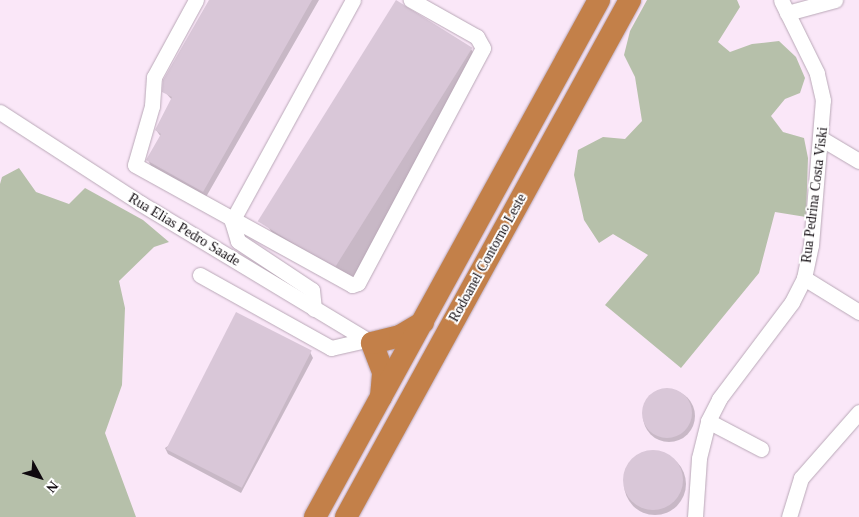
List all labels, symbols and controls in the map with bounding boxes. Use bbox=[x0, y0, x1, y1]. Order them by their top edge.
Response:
street label: Rua Pedrina Costa Viski bbox=[798, 126, 832, 264]
street label: Rua Elias Pedro Saade bbox=[125, 190, 243, 270]
street label: Rodoanel Contorno Leste bbox=[446, 191, 530, 325]
north arrow bbox=[15, 452, 65, 502]
text: N bbox=[43, 478, 61, 495]

